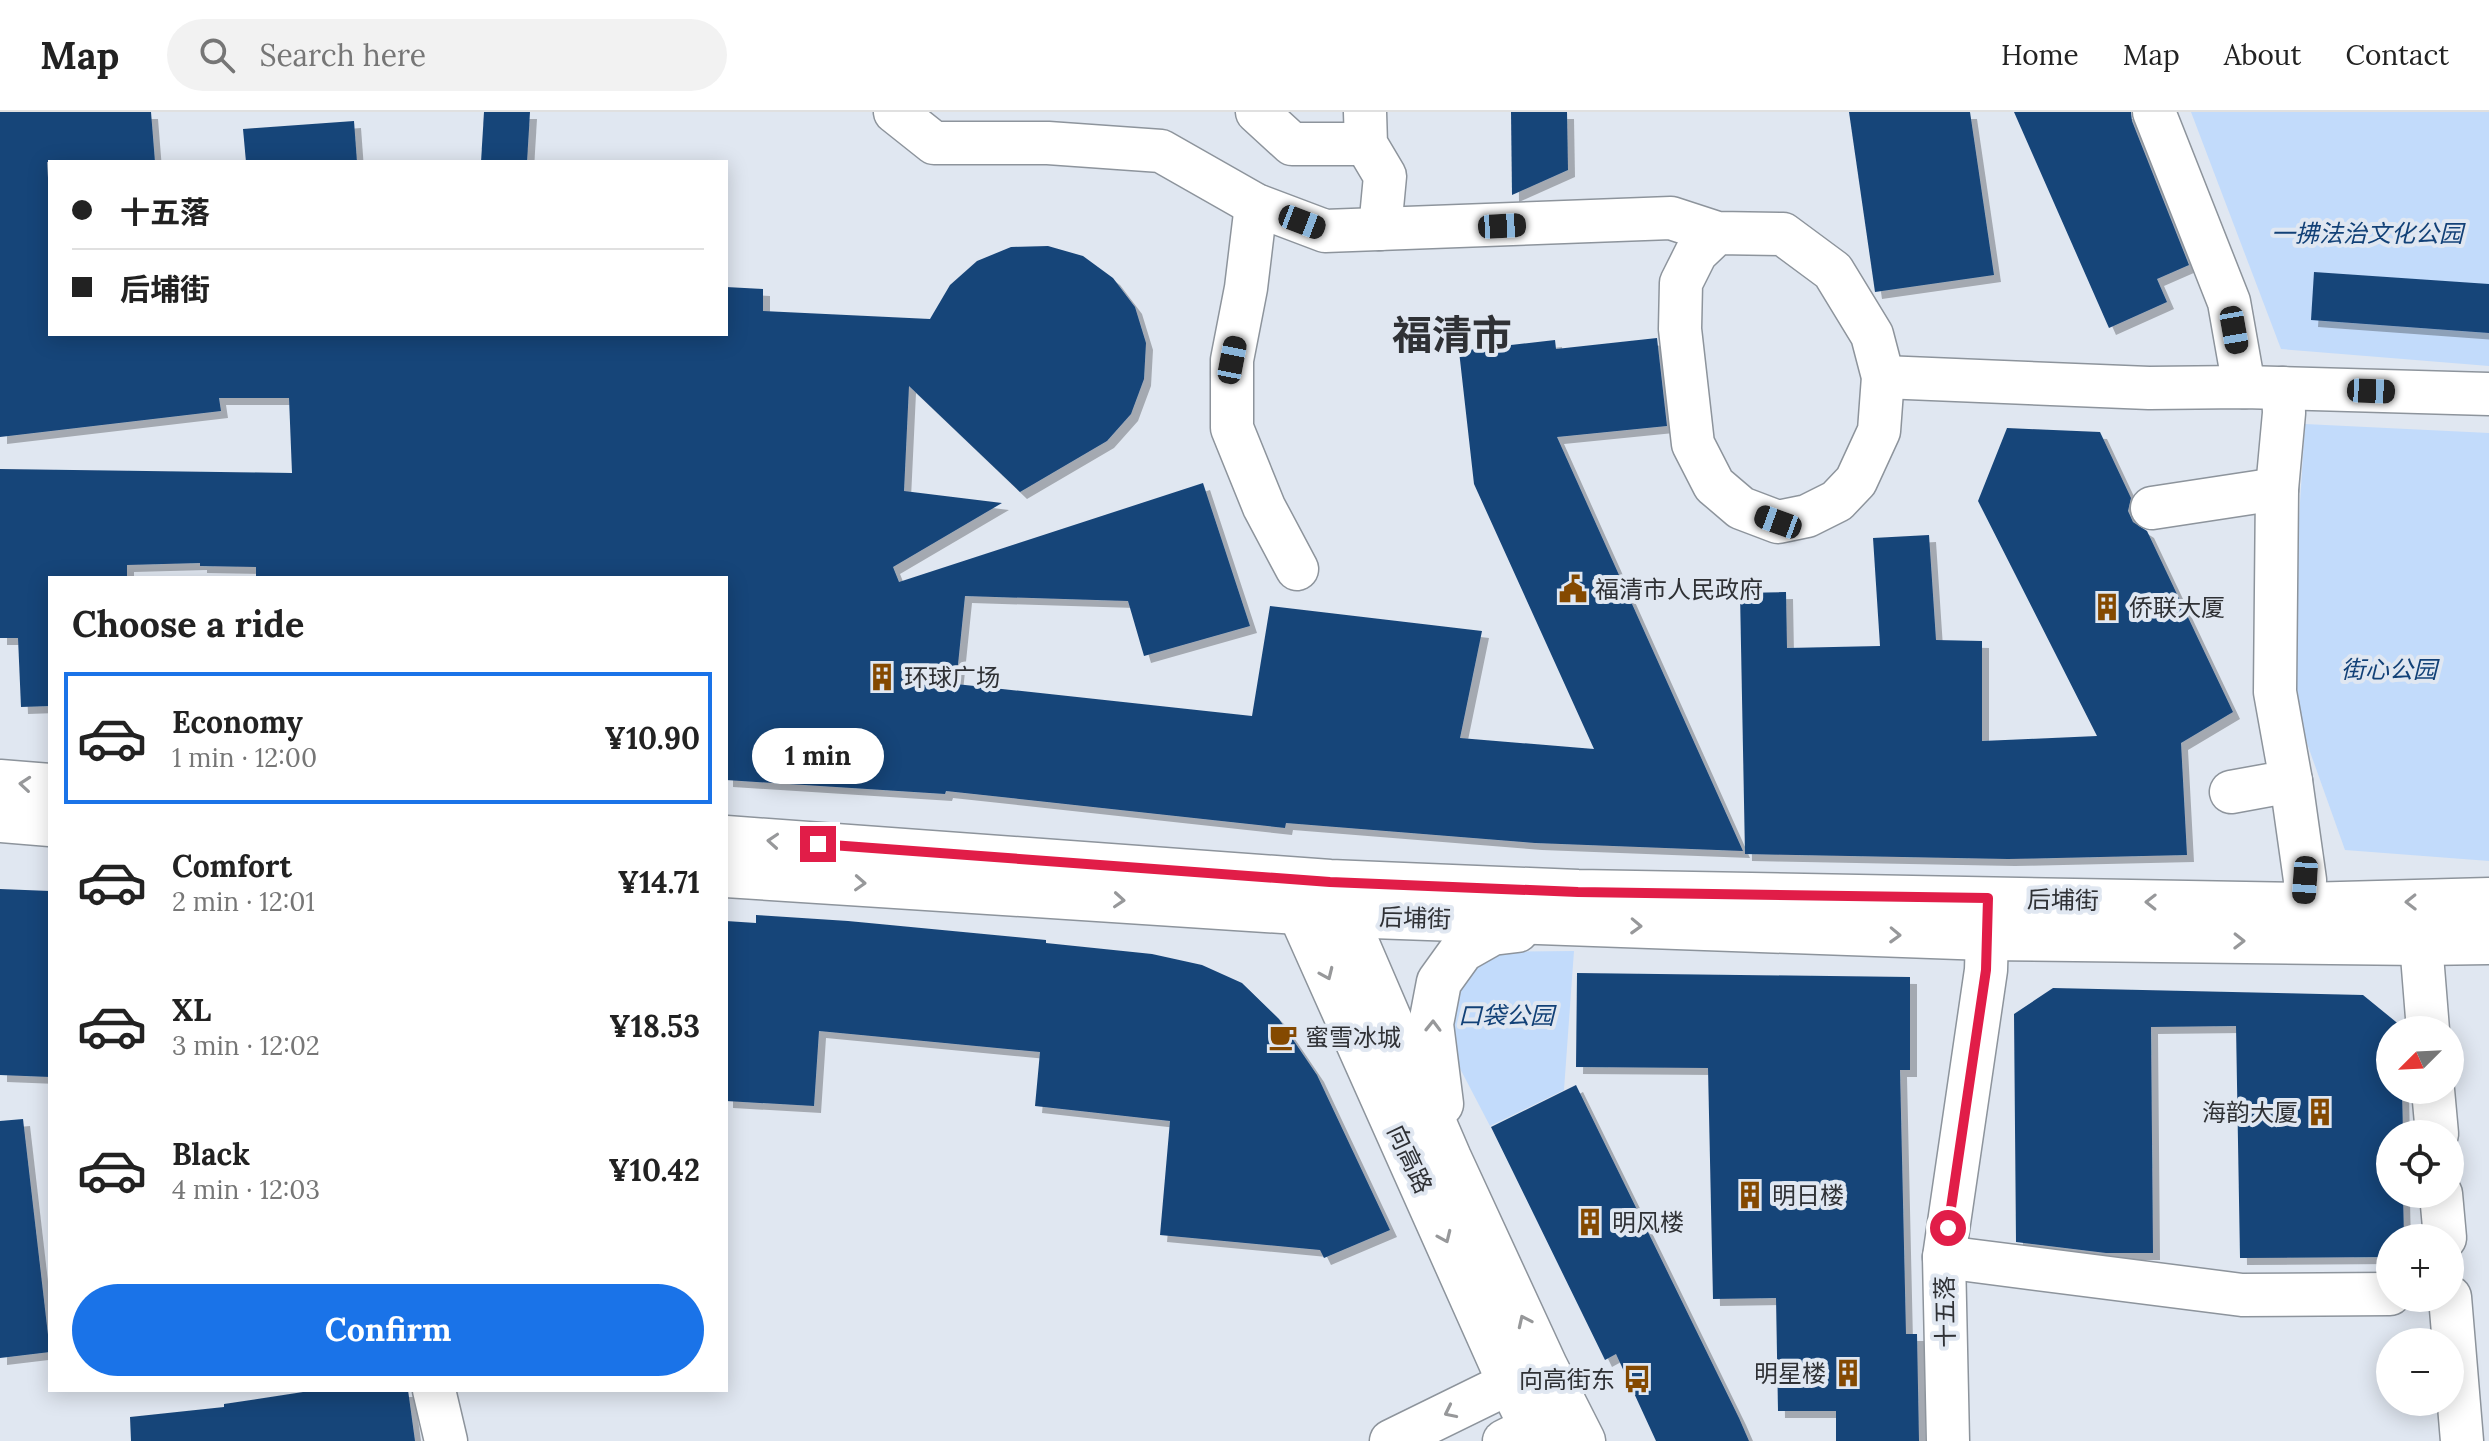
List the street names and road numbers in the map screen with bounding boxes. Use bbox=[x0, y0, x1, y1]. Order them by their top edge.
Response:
street label: 后埔街 bbox=[2027, 884, 2099, 916]
street label: 后埔街 bbox=[1378, 901, 1452, 935]
street label: 向高路 bbox=[1381, 1120, 1439, 1198]
street label: 十五落 bbox=[1929, 1276, 1961, 1348]

